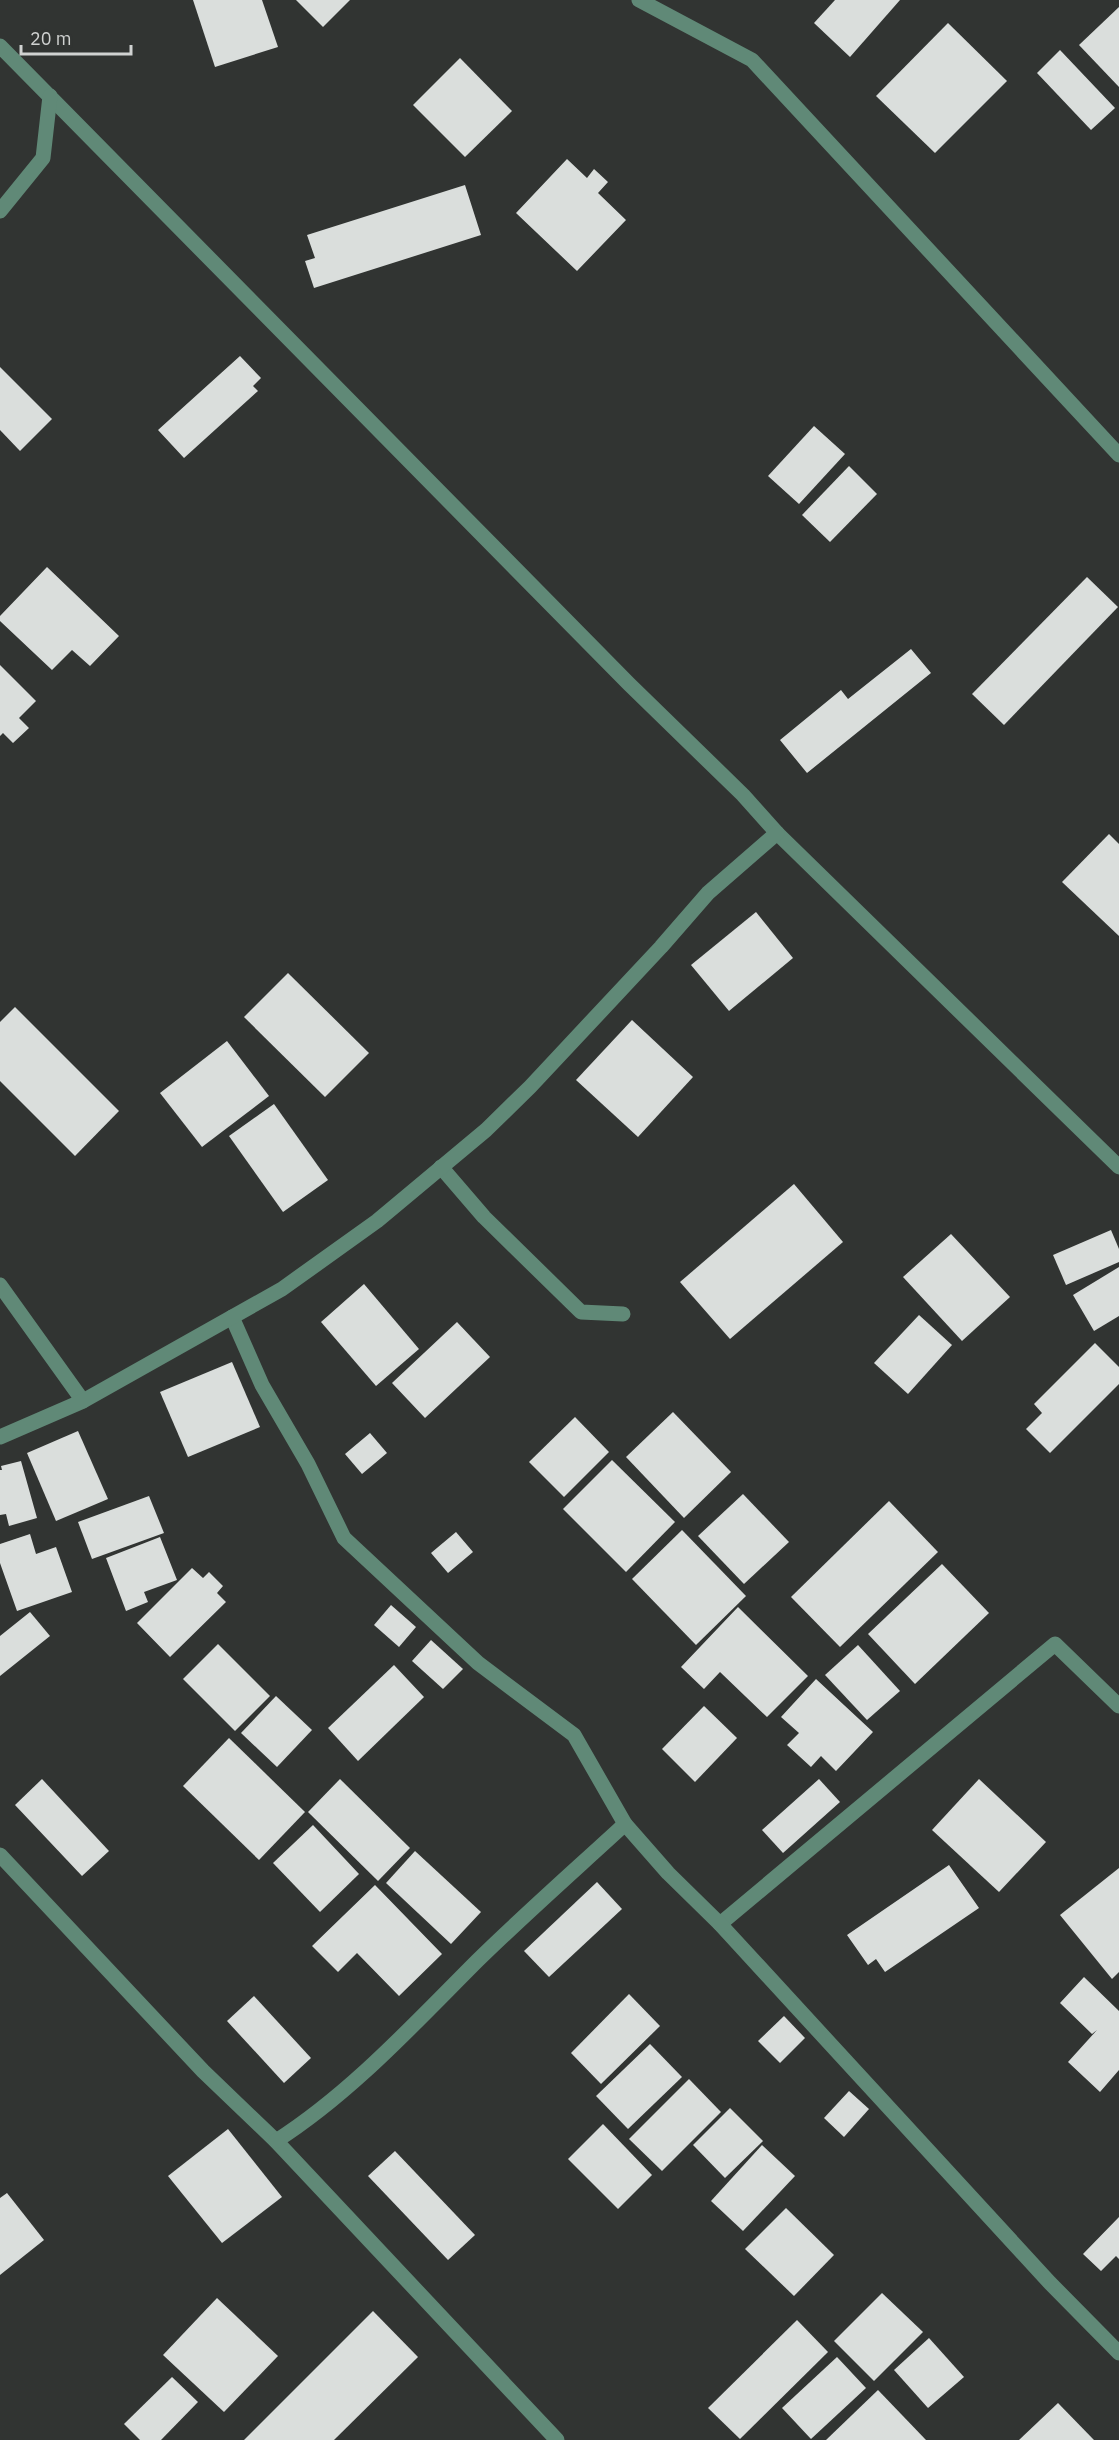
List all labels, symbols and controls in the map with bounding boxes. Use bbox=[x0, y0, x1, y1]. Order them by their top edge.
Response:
scale bar bbox=[21, 18, 130, 56]
text: 20 m bbox=[30, 27, 72, 50]

